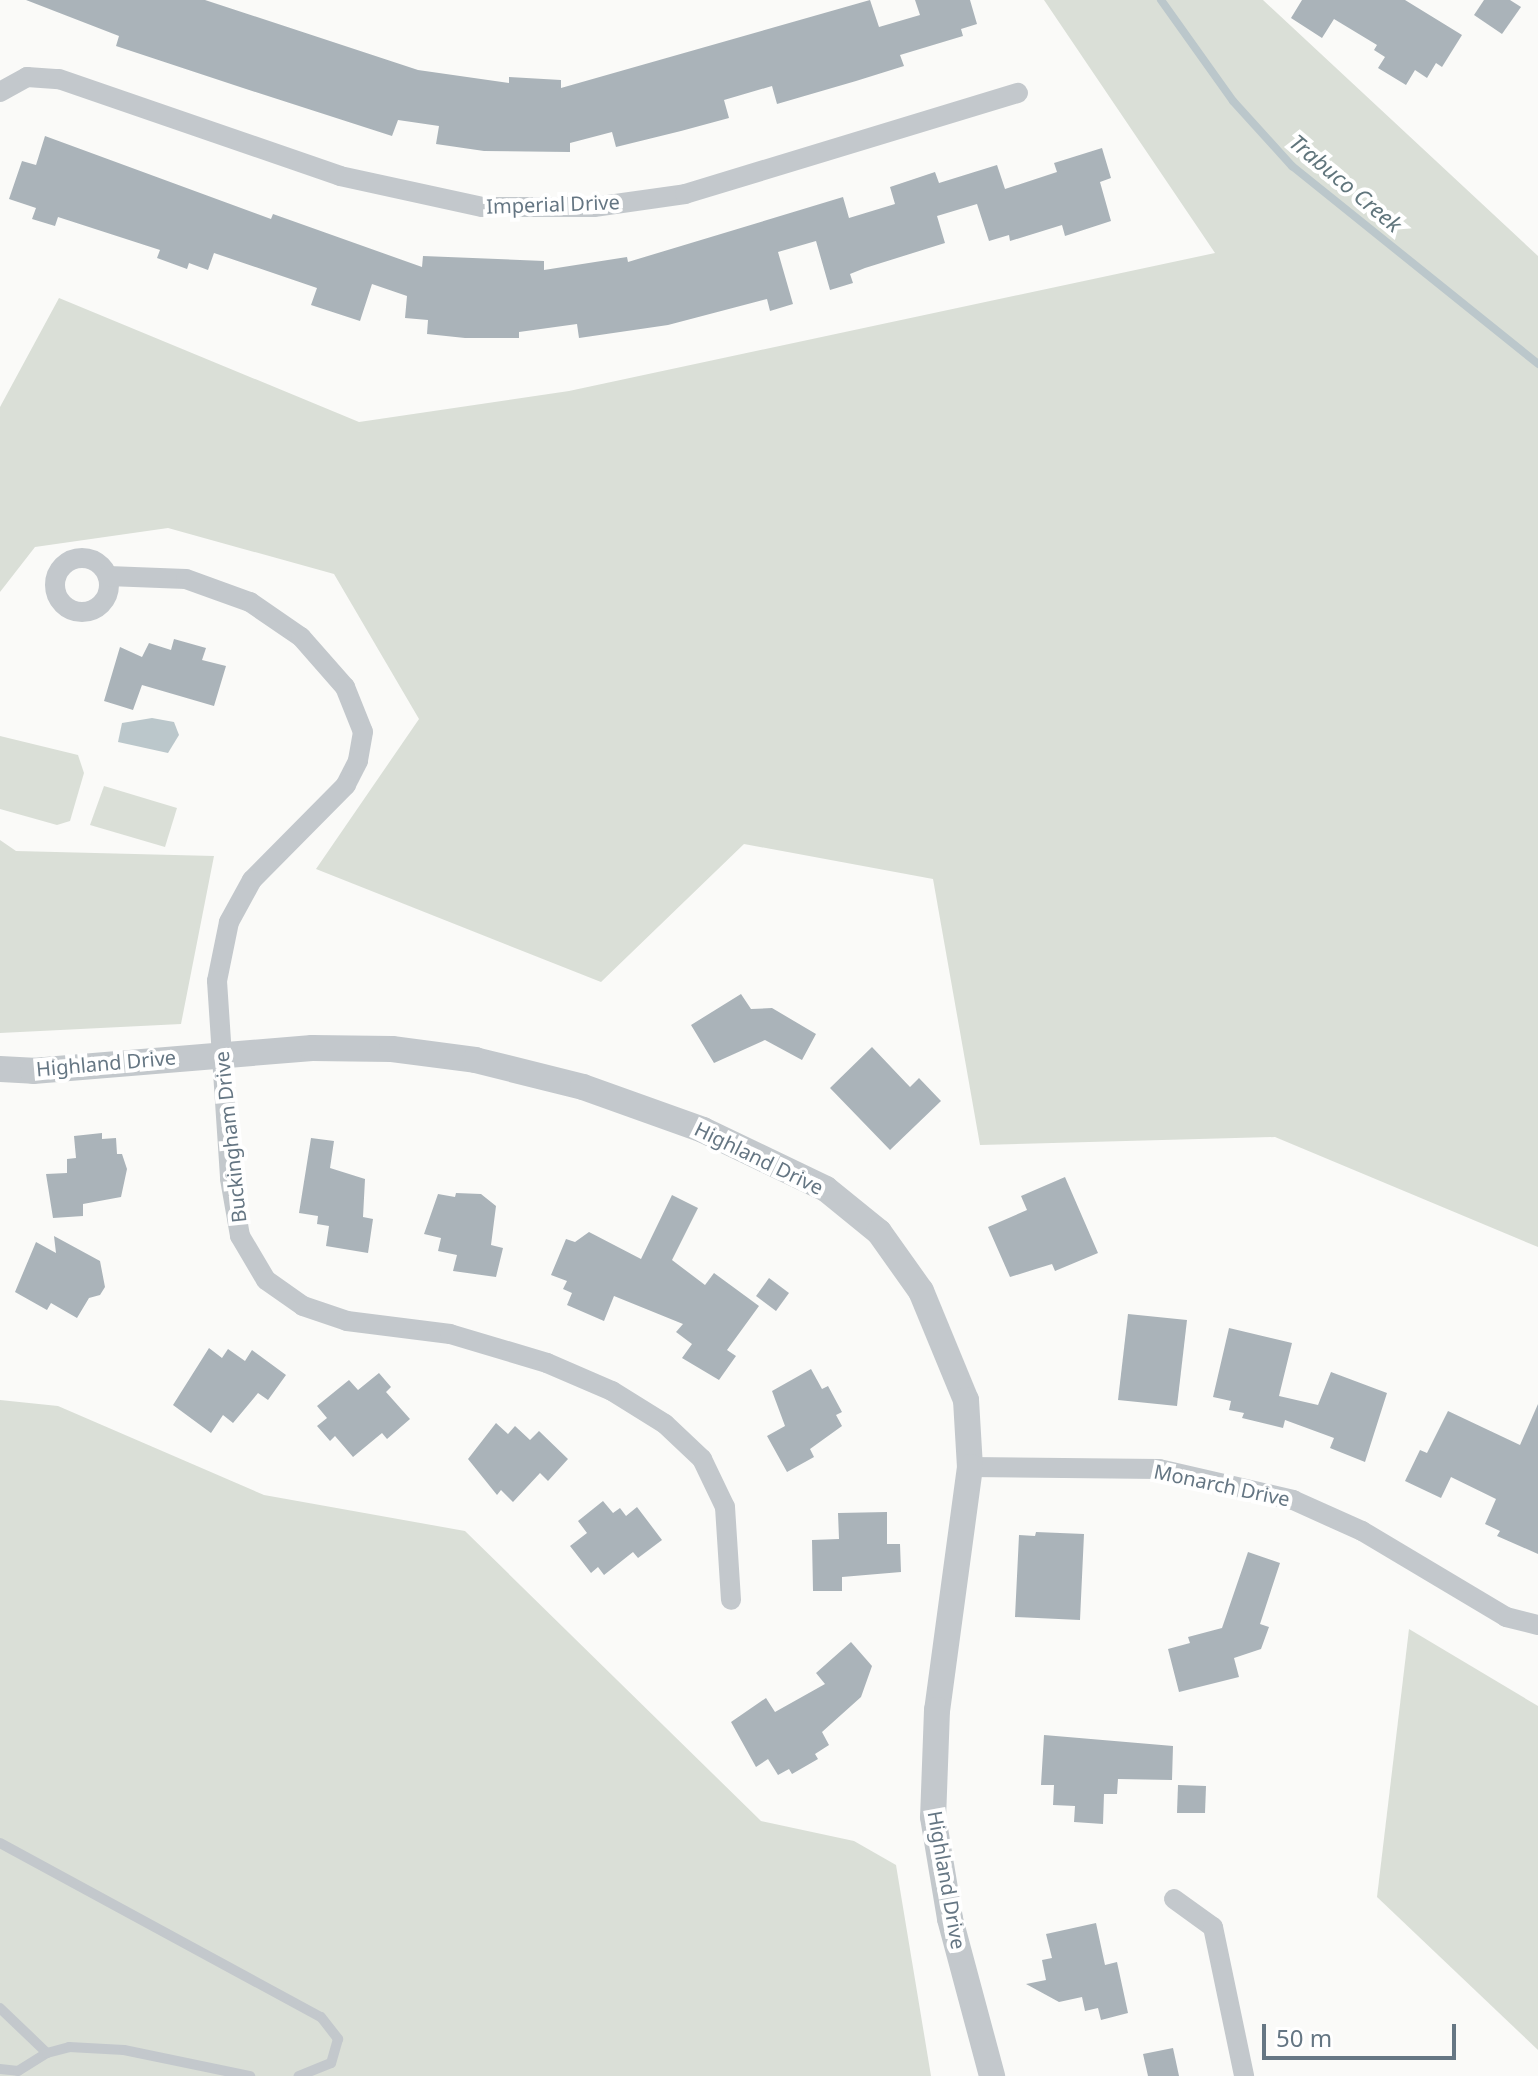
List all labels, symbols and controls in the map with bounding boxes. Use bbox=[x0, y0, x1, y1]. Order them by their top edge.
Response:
water label: Trabuco Creek bbox=[1285, 128, 1407, 238]
street label: Imperial Drive bbox=[486, 190, 620, 218]
street label: Highland Drive bbox=[35, 1045, 177, 1081]
street label: Buckingham Drive bbox=[209, 1050, 251, 1224]
street label: Highland Drive bbox=[691, 1116, 827, 1200]
street label: Monarch Drive bbox=[1152, 1459, 1292, 1511]
street label: Highland Drive bbox=[923, 1809, 971, 1951]
scale bar bbox=[1266, 2008, 1460, 2058]
text: 50 m bbox=[1276, 2021, 1332, 2054]

